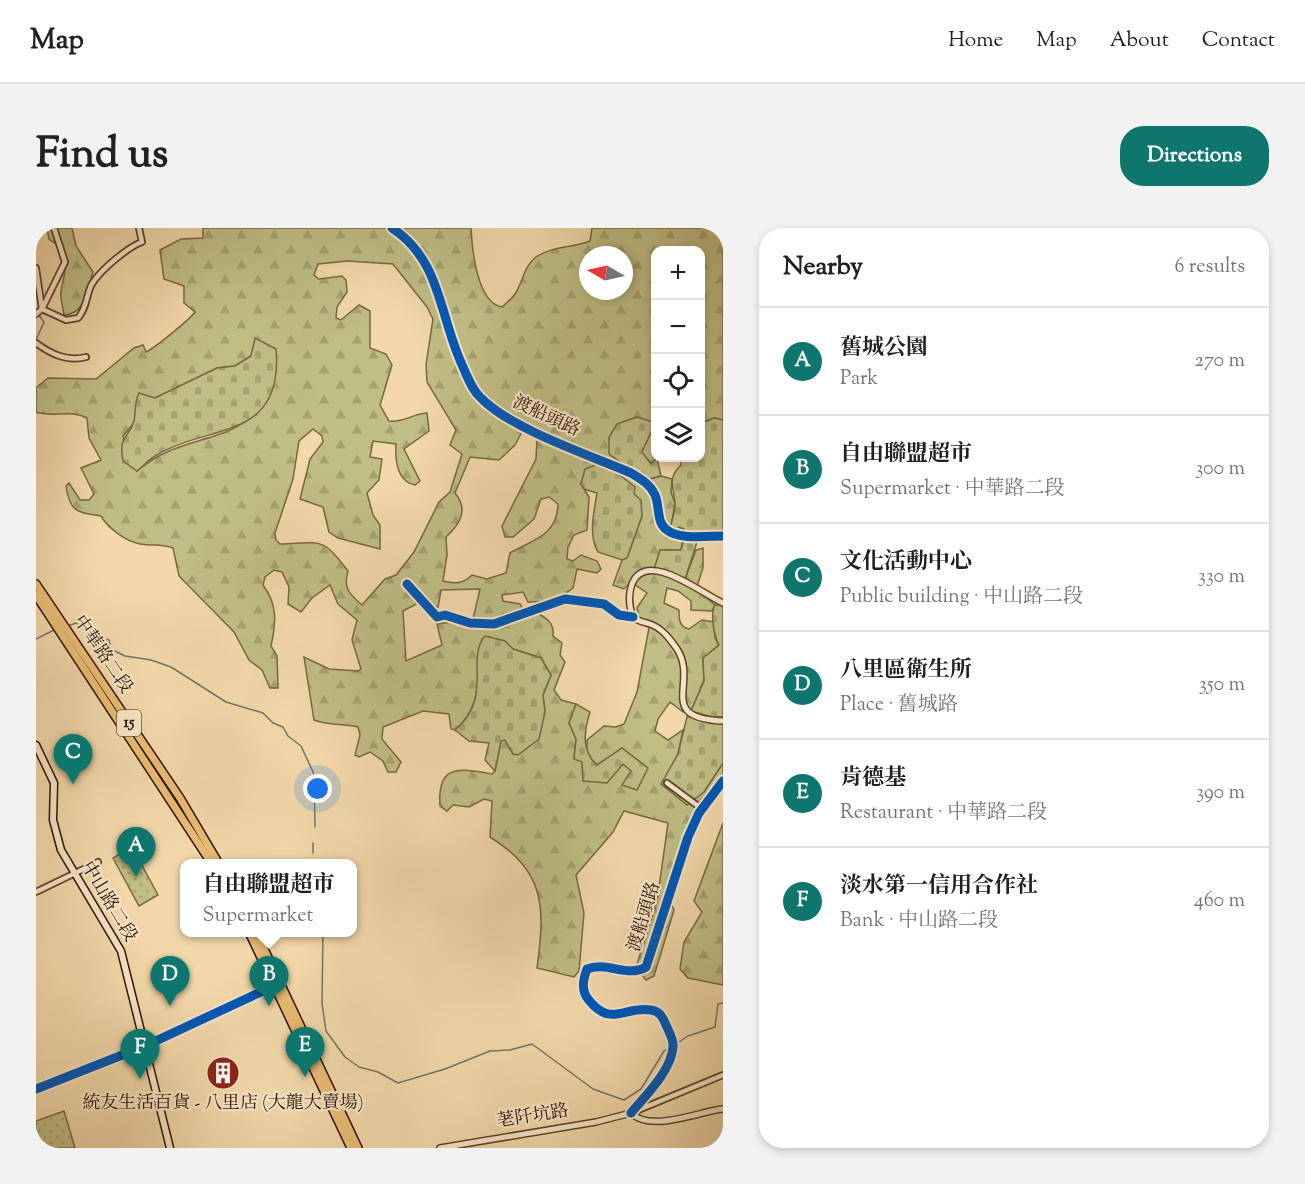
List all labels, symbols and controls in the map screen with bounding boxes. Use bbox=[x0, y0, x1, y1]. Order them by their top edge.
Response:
text: Map bbox=[30, 21, 84, 61]
text: Home bbox=[948, 26, 1003, 56]
text: Map bbox=[1036, 26, 1077, 56]
text: About bbox=[1110, 26, 1169, 56]
text: Contact bbox=[1202, 26, 1275, 56]
text: Find us bbox=[36, 126, 168, 186]
button: Directions bbox=[1120, 126, 1269, 186]
north arrow bbox=[579, 246, 633, 300]
map controls bbox=[651, 246, 705, 462]
button: + bbox=[651, 246, 705, 300]
text: Nearby bbox=[783, 249, 863, 286]
text: 6 results bbox=[1175, 253, 1245, 282]
button: − bbox=[651, 300, 705, 354]
text: 舊城公園 bbox=[840, 333, 928, 365]
text: A bbox=[794, 347, 811, 376]
text: 270 m bbox=[1195, 347, 1245, 376]
button: locate bbox=[651, 354, 705, 408]
text: Park bbox=[840, 365, 878, 394]
street label: 渡船頭路 bbox=[508, 390, 584, 444]
button: layers bbox=[651, 408, 705, 462]
text: 自由聯盟超市 bbox=[840, 439, 972, 471]
text: B bbox=[796, 455, 809, 484]
text: 300 m bbox=[1195, 455, 1245, 484]
text: Supermarket · 中華路二段 bbox=[840, 475, 1064, 504]
text: 文化活動中心 bbox=[840, 547, 972, 579]
text: C bbox=[794, 563, 811, 592]
text: 330 m bbox=[1198, 563, 1245, 592]
text: Public building · 中山路二段 bbox=[840, 583, 1083, 612]
street label: 中華路二段 bbox=[66, 610, 138, 700]
text: 八里區衛生所 bbox=[840, 655, 972, 687]
text: D bbox=[795, 671, 810, 700]
text: 350 m bbox=[1199, 671, 1245, 700]
text: Place · 舊城路 bbox=[840, 691, 958, 720]
road number: 15 bbox=[117, 710, 141, 736]
pin: C bbox=[54, 734, 93, 784]
text: 肯德基 bbox=[840, 763, 906, 795]
your location bbox=[303, 774, 332, 803]
text: E bbox=[796, 779, 809, 808]
text: 390 m bbox=[1196, 779, 1245, 808]
text: Restaurant · 中華路二段 bbox=[840, 799, 1047, 828]
pin: A bbox=[116, 828, 156, 877]
street label: 中山路二段 bbox=[74, 857, 142, 947]
popup bbox=[180, 859, 357, 937]
text: 自由聯盟超市 bbox=[202, 870, 335, 902]
text: 淡水第一信用合作社 bbox=[840, 871, 1038, 903]
street label: 渡船頭路 bbox=[622, 879, 668, 955]
text: F bbox=[797, 887, 808, 916]
text: 460 m bbox=[1194, 887, 1245, 916]
text: Supermarket bbox=[202, 902, 313, 931]
text: Bank · 中山路二段 bbox=[840, 907, 998, 936]
pin: D bbox=[150, 956, 190, 1006]
pin: B bbox=[250, 956, 288, 1006]
pin: E bbox=[286, 1028, 324, 1077]
pin: F bbox=[120, 1030, 160, 1079]
building icon: 統友生活百貨 - 八里店 (大龍大賣場) bbox=[205, 1055, 241, 1091]
place label: 統友生活百貨 - 八里店 (大龍大賣場) bbox=[82, 1091, 364, 1117]
street label: 荖阡坑路 bbox=[495, 1099, 571, 1135]

